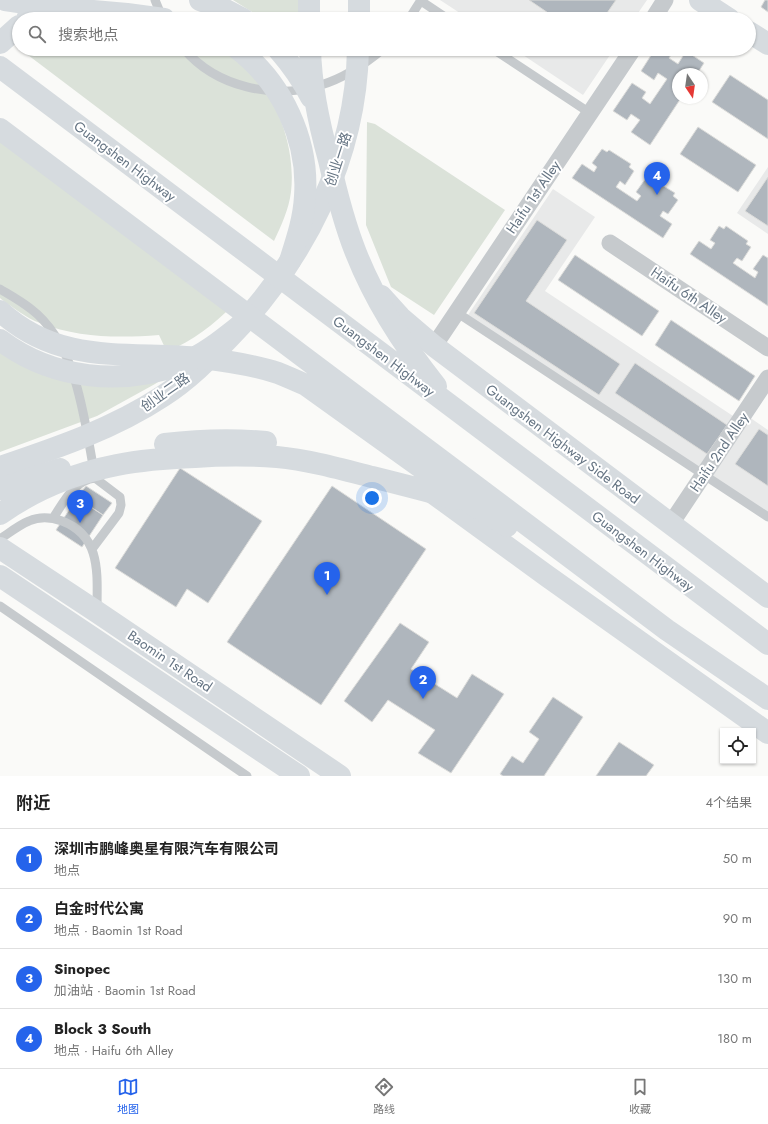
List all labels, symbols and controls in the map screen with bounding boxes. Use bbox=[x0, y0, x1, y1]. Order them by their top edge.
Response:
search box bbox=[12, 12, 756, 56]
icon: search bbox=[26, 23, 48, 45]
text: 搜索地点 bbox=[58, 24, 118, 46]
north arrow bbox=[672, 68, 708, 104]
street label: Guangshen Highway bbox=[70, 116, 181, 207]
street label: 创业一路 bbox=[320, 129, 356, 189]
street label: Haifu 1st Alley bbox=[501, 156, 565, 238]
pin: 4 bbox=[644, 162, 670, 195]
street label: Haifu 6th Alley bbox=[647, 262, 732, 328]
street label: Guangshen Highway bbox=[329, 311, 440, 402]
street label: 创业二路 bbox=[136, 368, 194, 416]
street label: Guangshen Highway Side Road bbox=[482, 379, 644, 509]
street label: Haifu 2nd Alley bbox=[685, 407, 754, 496]
your location bbox=[362, 488, 382, 508]
pin: 3 bbox=[67, 490, 93, 523]
street label: Guangshen Highway bbox=[588, 506, 699, 597]
pin: 1 bbox=[314, 562, 340, 595]
street label: Baomin 1st Road bbox=[124, 625, 216, 697]
pin: 2 bbox=[410, 666, 436, 699]
map controls bbox=[720, 728, 756, 764]
button: locate bbox=[720, 728, 756, 764]
text: 附近 bbox=[16, 791, 50, 815]
text: 4个结果 bbox=[705, 793, 752, 812]
text: 深圳市鹏峰奥星有限汽车有限公司 bbox=[54, 838, 279, 860]
text: 1 bbox=[26, 849, 32, 868]
text: 50 m bbox=[723, 849, 752, 868]
text: 地点 bbox=[54, 861, 80, 880]
text: 白金时代公寓 bbox=[54, 898, 144, 920]
text: 2 bbox=[25, 909, 33, 928]
text: 90 m bbox=[723, 909, 752, 928]
text: 地点 · Baomin 1st Road bbox=[54, 921, 183, 940]
text: Sinopec bbox=[54, 958, 110, 980]
text: 3 bbox=[25, 969, 33, 988]
text: 130 m bbox=[717, 969, 752, 988]
text: 加油站 · Baomin 1st Road bbox=[54, 981, 196, 1000]
text: Block 3 South bbox=[54, 1018, 151, 1040]
text: 4 bbox=[24, 1029, 34, 1048]
text: 180 m bbox=[717, 1029, 752, 1048]
text: 地点 · Haifu 6th Alley bbox=[54, 1041, 173, 1060]
tab: 地图 bbox=[117, 1076, 139, 1117]
tab: 路线 bbox=[373, 1076, 395, 1117]
tab: 收藏 bbox=[629, 1076, 651, 1117]

